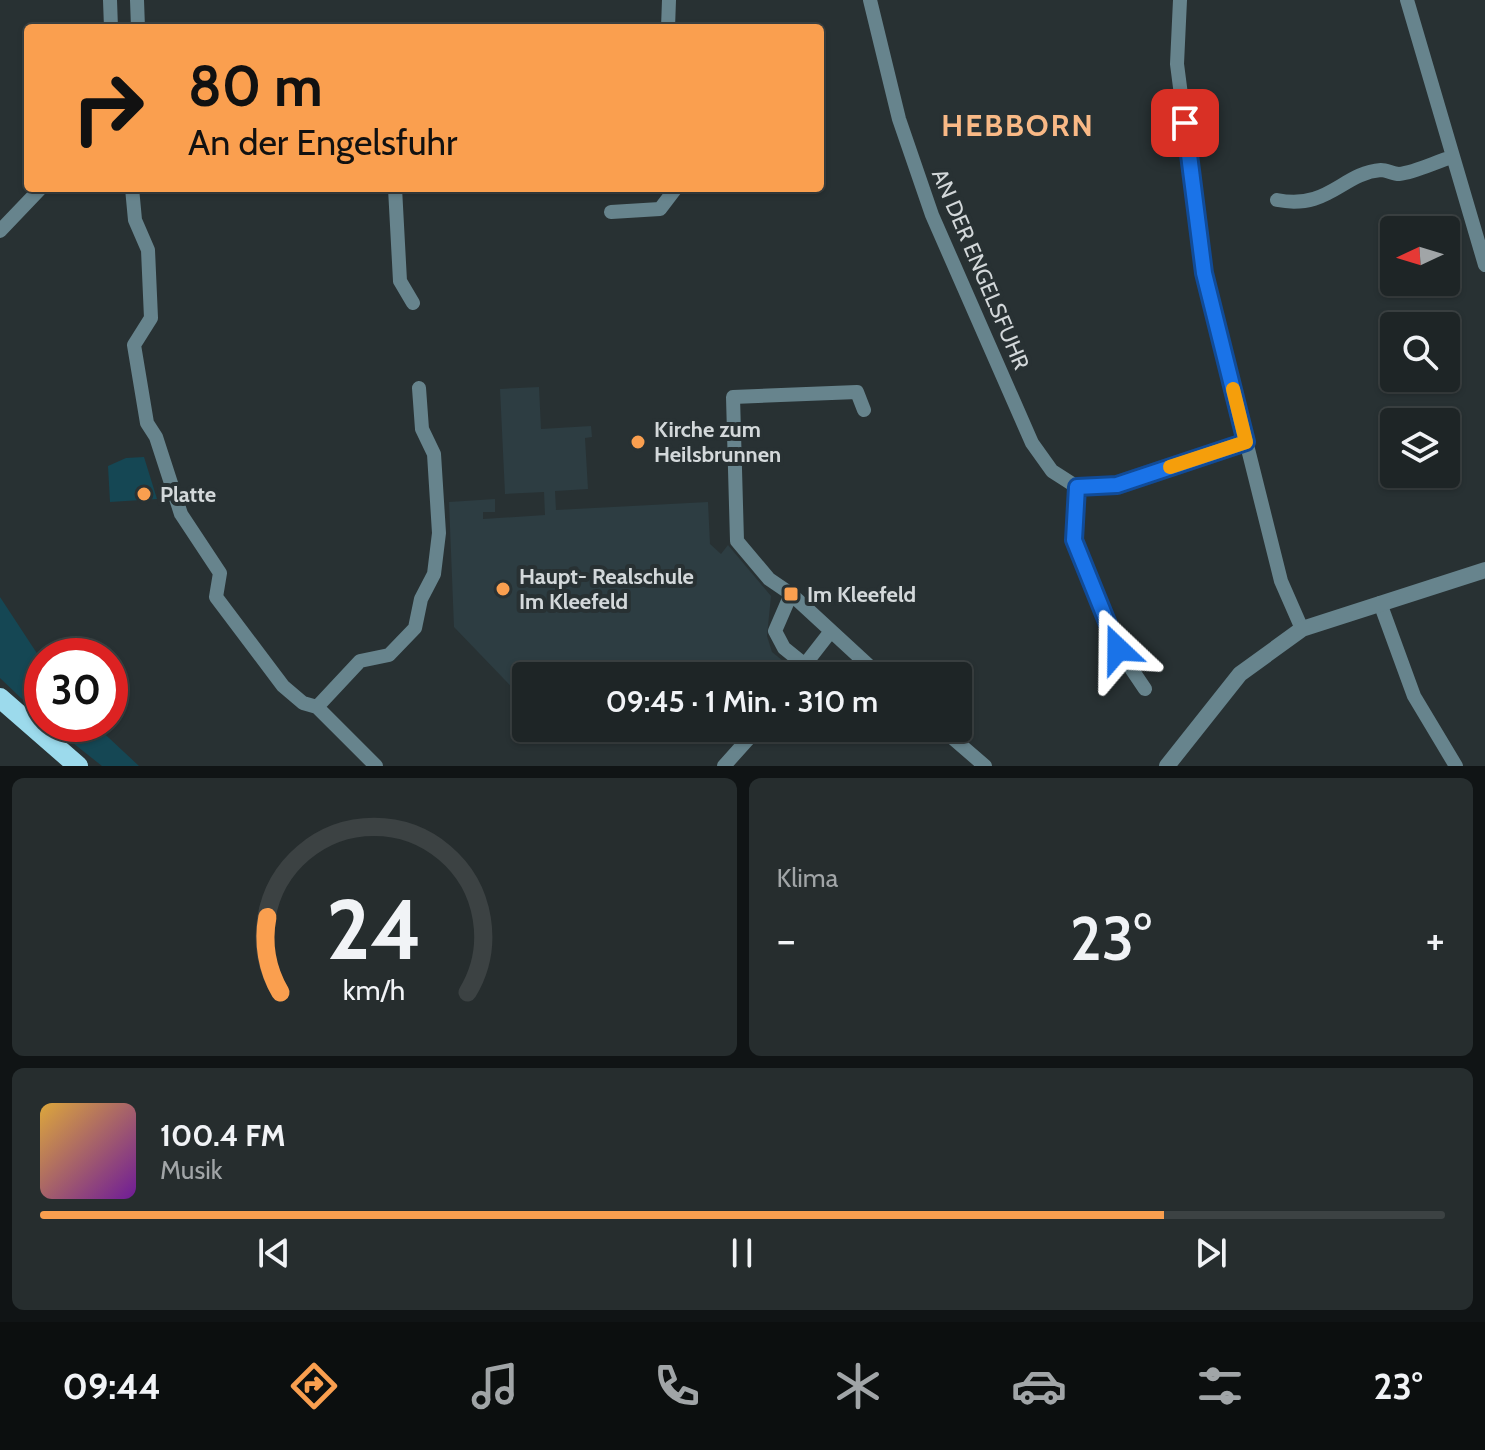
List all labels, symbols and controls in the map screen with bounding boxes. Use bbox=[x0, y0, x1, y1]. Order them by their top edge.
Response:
text: 80 m bbox=[188, 52, 323, 120]
icon: right bbox=[56, 56, 160, 160]
pin bbox=[1151, 89, 1219, 157]
icon: arrive bbox=[1163, 101, 1207, 145]
district label: HEBBORN bbox=[941, 107, 1095, 144]
text: An der Engelsfuhr bbox=[188, 120, 457, 164]
street label: AN DER ENGELSFUHR bbox=[926, 165, 1035, 373]
north arrow bbox=[1380, 216, 1460, 296]
map controls bbox=[1380, 216, 1460, 488]
button: search bbox=[1380, 312, 1460, 392]
button: layers bbox=[1380, 408, 1460, 488]
place label: Kirche zum Heilsbrunnen bbox=[654, 416, 781, 468]
marker: Kirche zum Heilsbrunnen bbox=[629, 433, 647, 451]
place label: Platte bbox=[160, 481, 216, 508]
marker: Platte bbox=[135, 485, 153, 503]
place label: Haupt- Realschule Im Kleefeld bbox=[519, 563, 694, 615]
marker: Haupt- Realschule Im Kleefeld bbox=[494, 580, 512, 598]
place label: Im Kleefeld bbox=[807, 581, 916, 608]
marker: Im Kleefeld bbox=[782, 585, 800, 603]
position arrow bbox=[1076, 607, 1160, 691]
speed limit sign: 30 bbox=[24, 638, 128, 742]
text: 09:45 · 1 Min. · 310 m bbox=[606, 683, 878, 720]
text: Klima bbox=[777, 862, 838, 894]
text: 24 bbox=[326, 879, 422, 980]
text: 23° bbox=[1070, 902, 1151, 975]
text: − bbox=[777, 913, 796, 966]
text: + bbox=[1426, 913, 1445, 966]
text: km/h bbox=[343, 972, 406, 1007]
text: 100.4 FM bbox=[160, 1117, 285, 1154]
text: Musik bbox=[160, 1154, 222, 1186]
icon: previous bbox=[252, 1231, 296, 1275]
icon: pause bbox=[720, 1231, 764, 1275]
icon: next bbox=[1189, 1231, 1233, 1275]
icon: directions bbox=[286, 1358, 342, 1414]
icon: music bbox=[467, 1358, 523, 1414]
icon: phone bbox=[649, 1358, 705, 1414]
icon: climate bbox=[830, 1358, 886, 1414]
icon: car bbox=[1011, 1358, 1067, 1414]
icon: filters bbox=[1192, 1358, 1248, 1414]
text: 09:44 bbox=[63, 1364, 161, 1408]
text: 23° bbox=[1374, 1364, 1422, 1408]

